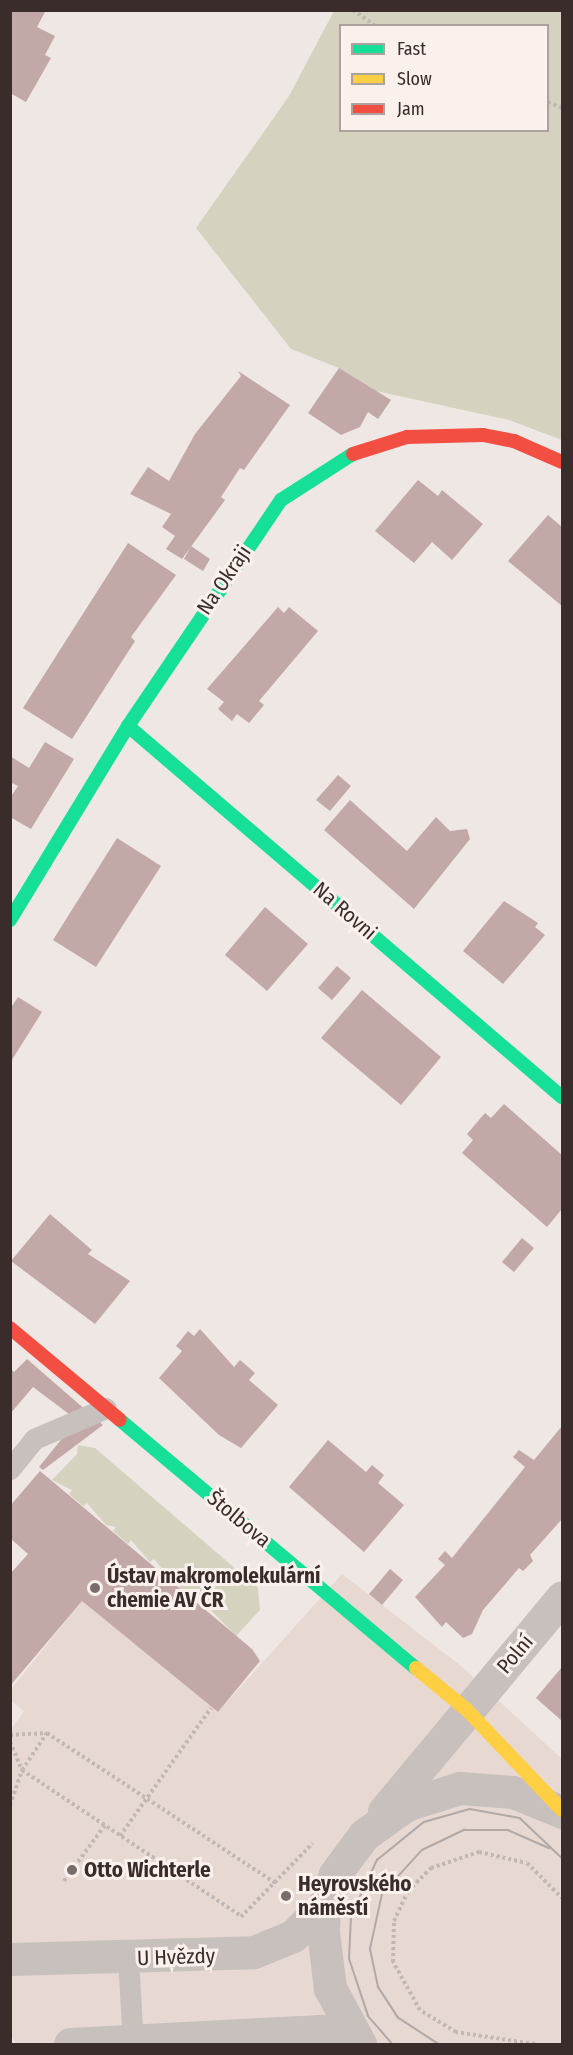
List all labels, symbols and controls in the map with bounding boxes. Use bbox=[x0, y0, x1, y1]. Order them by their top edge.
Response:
legend bbox=[339, 24, 549, 132]
text: Fast bbox=[397, 38, 426, 60]
text: Slow bbox=[397, 68, 432, 90]
text: Jam bbox=[397, 98, 425, 120]
street label: Na Okraji bbox=[192, 541, 256, 619]
street label: Na Rovni bbox=[308, 877, 382, 945]
street label: Štolbova bbox=[202, 1485, 276, 1553]
place label: Ústav makromolekulární chemie AV ČR bbox=[107, 1563, 321, 1613]
marker: Ústav makromolekulární chemie AV ČR bbox=[88, 1581, 102, 1595]
street label: Polní bbox=[491, 1629, 539, 1679]
place label: Otto Wichterle bbox=[84, 1857, 211, 1883]
marker: Otto Wichterle bbox=[65, 1863, 79, 1877]
place label: Heyrovského náměstí bbox=[298, 1871, 411, 1921]
marker: Heyrovského náměstí bbox=[279, 1889, 293, 1903]
street label: U Hvězdy bbox=[136, 1943, 216, 1971]

